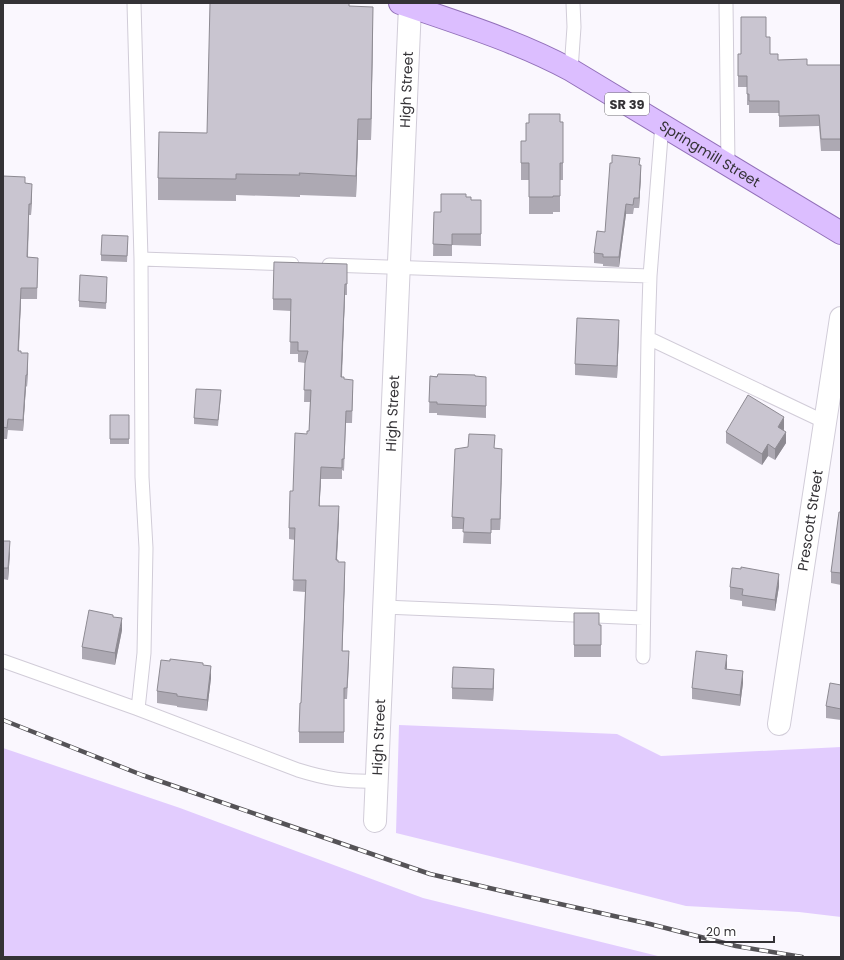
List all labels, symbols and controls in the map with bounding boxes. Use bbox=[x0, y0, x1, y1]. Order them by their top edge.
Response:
street label: High Street bbox=[395, 51, 418, 128]
road number: SR 39 bbox=[605, 93, 649, 115]
street label: Springmill Street bbox=[656, 116, 764, 192]
street label: High Street bbox=[381, 375, 404, 452]
street label: Prescott Street bbox=[793, 469, 828, 572]
street label: High Street bbox=[367, 698, 390, 776]
scale bar bbox=[700, 918, 774, 944]
text: 20 m bbox=[706, 923, 736, 940]

